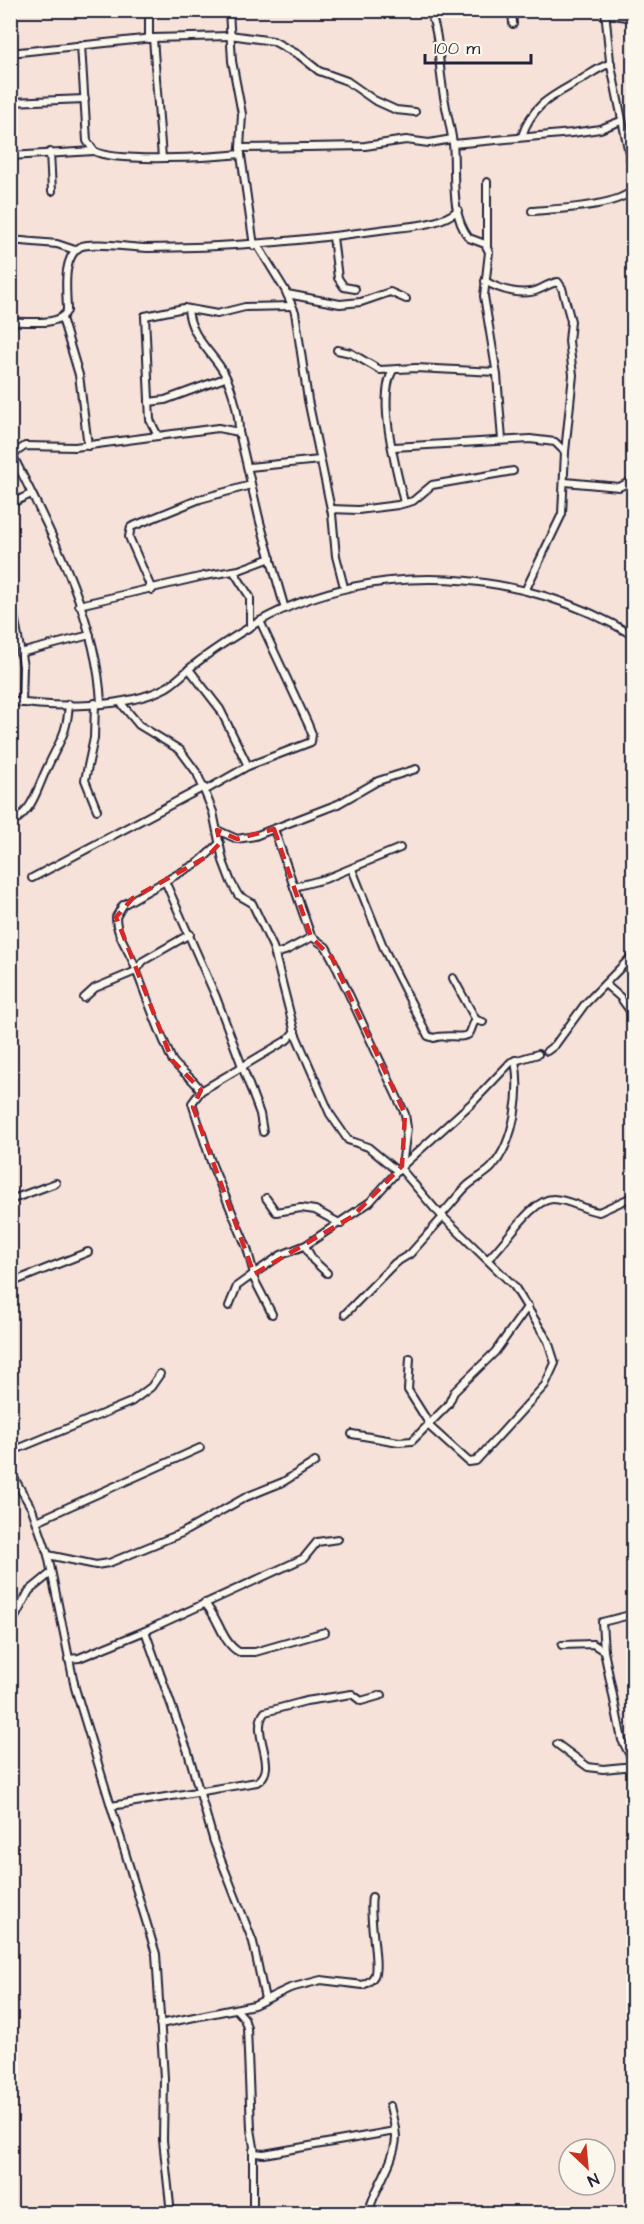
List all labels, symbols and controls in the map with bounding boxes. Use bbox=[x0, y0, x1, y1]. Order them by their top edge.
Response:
scale bar bbox=[425, 27, 532, 65]
text: 100 m bbox=[434, 36, 480, 61]
north arrow bbox=[557, 2137, 617, 2197]
text: N bbox=[584, 2167, 602, 2192]

